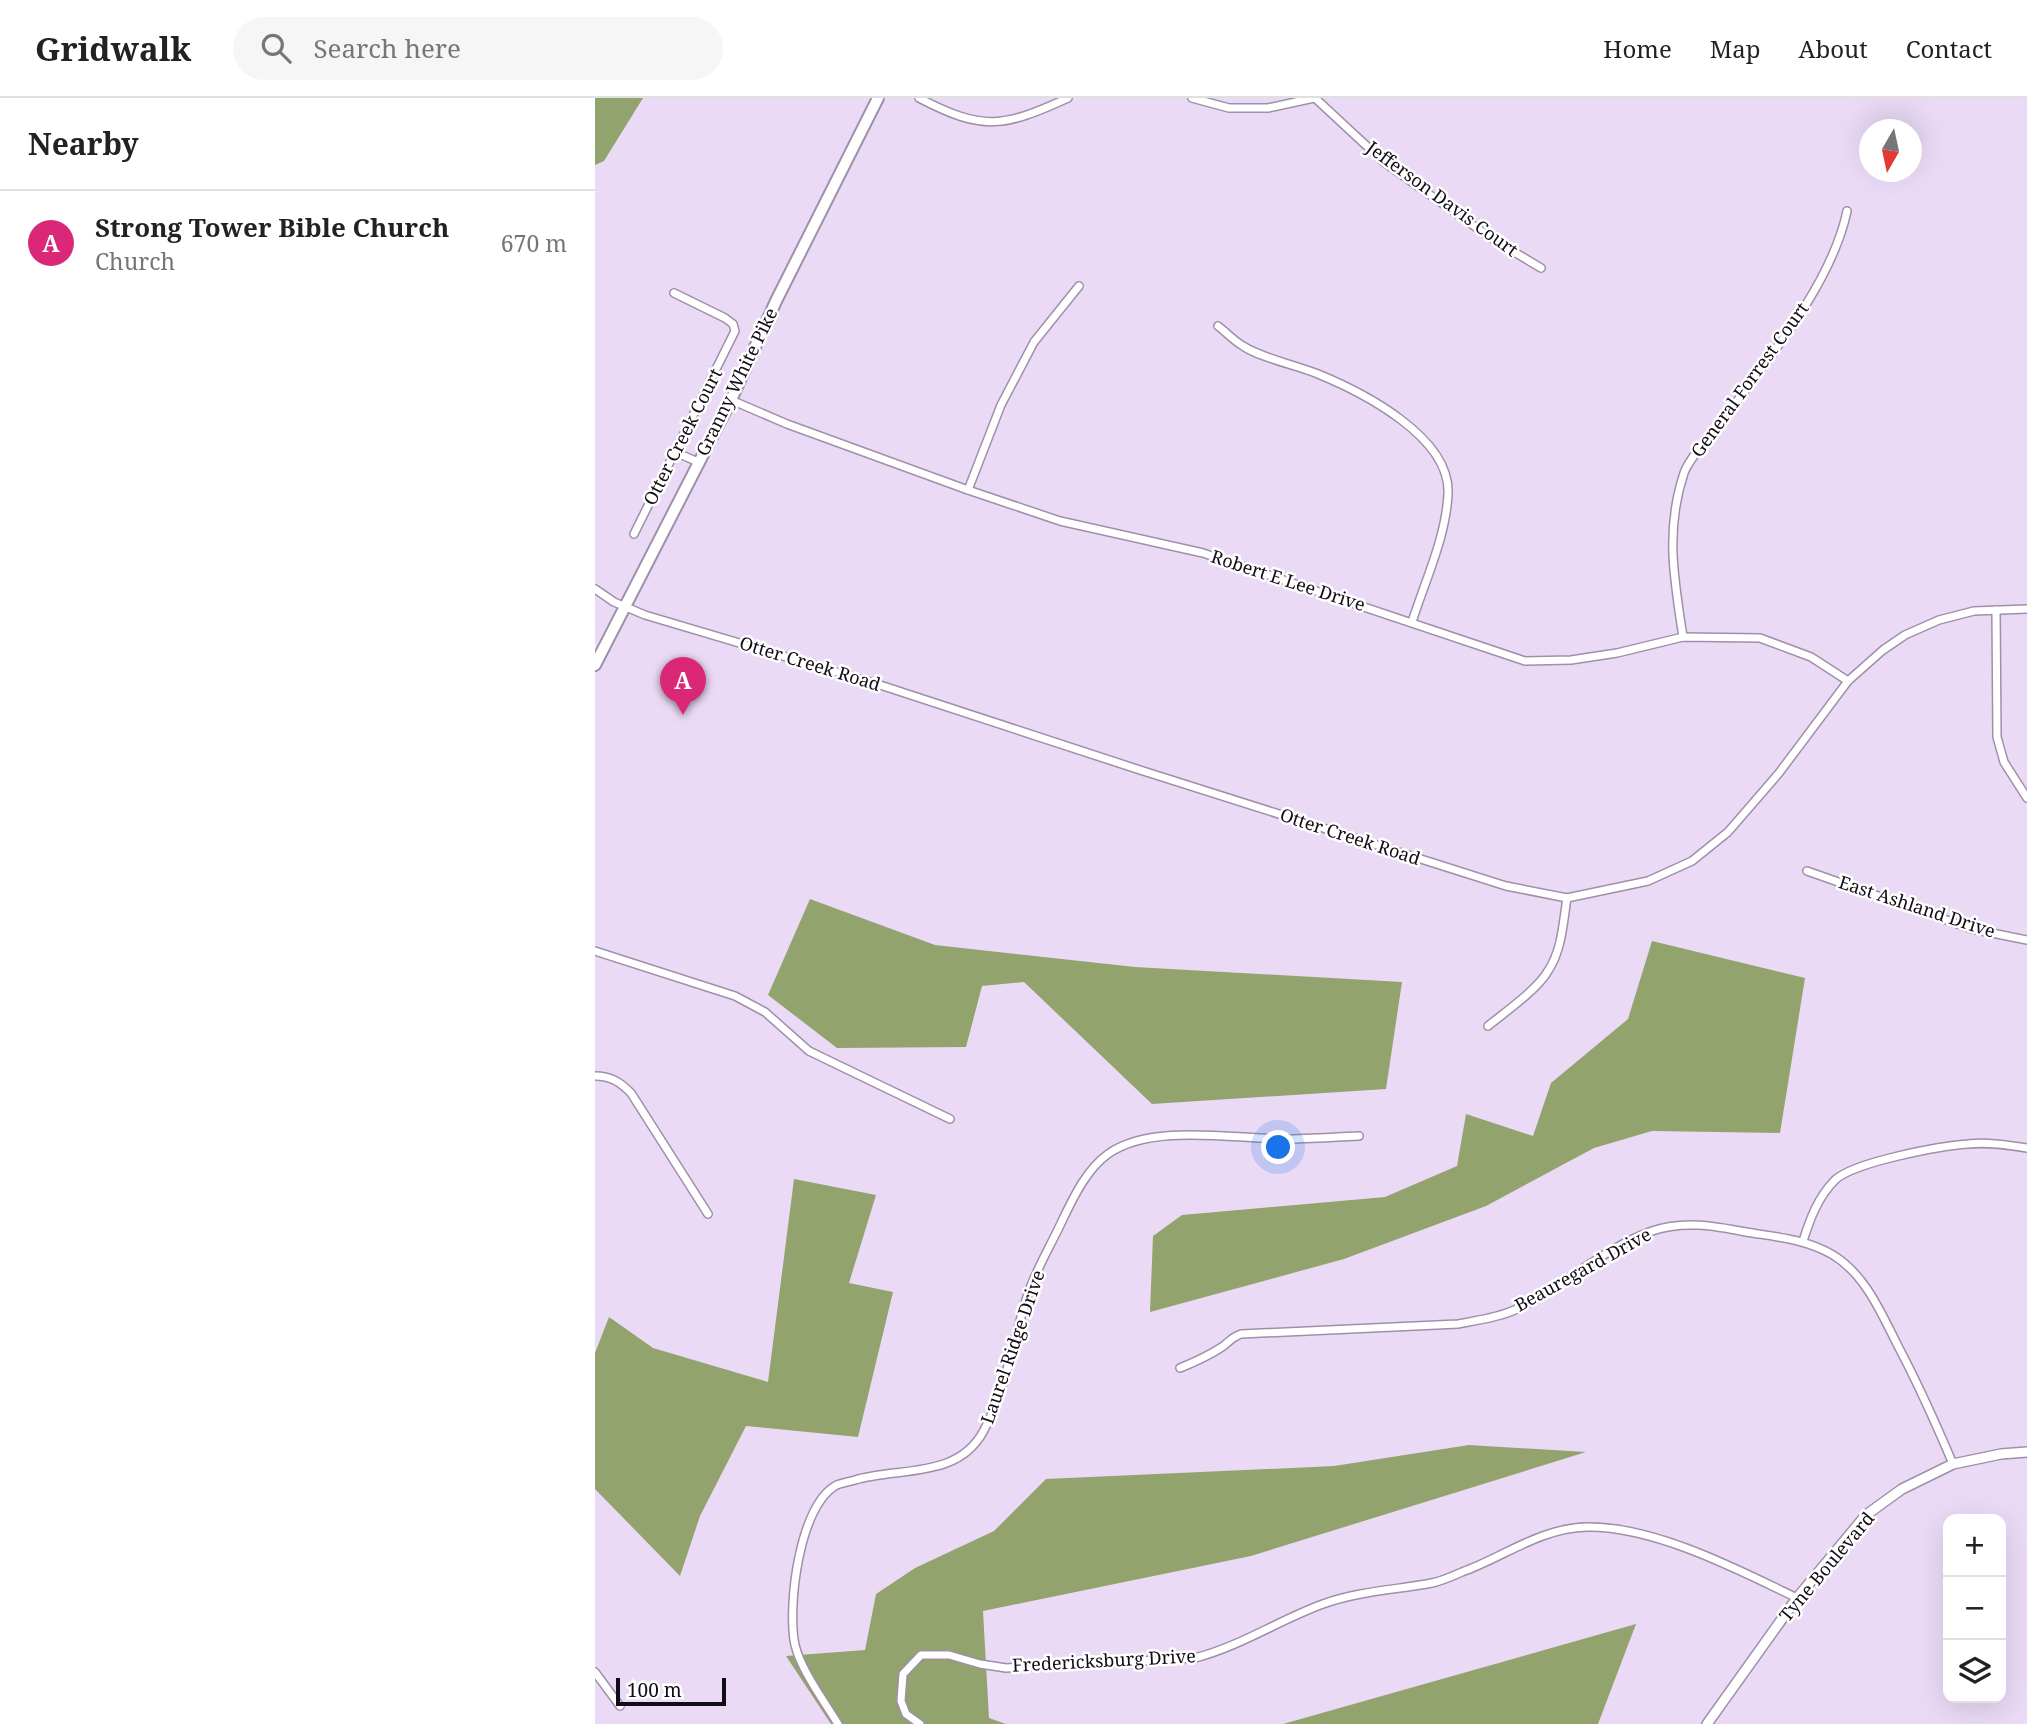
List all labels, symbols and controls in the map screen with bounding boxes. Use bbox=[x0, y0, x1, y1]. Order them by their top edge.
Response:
search box bbox=[233, 17, 723, 80]
text: Gridwalk bbox=[35, 26, 191, 71]
icon: search bbox=[257, 29, 295, 67]
text: Search here bbox=[313, 30, 461, 66]
text: Home bbox=[1603, 32, 1672, 65]
text: Map bbox=[1710, 32, 1761, 65]
text: About bbox=[1799, 32, 1868, 65]
text: Contact bbox=[1906, 32, 1992, 65]
north arrow bbox=[1859, 119, 1922, 182]
text: Nearby bbox=[28, 123, 139, 164]
street label: Jefferson Davis Court bbox=[1361, 135, 1523, 261]
text: Strong Tower Bible Church bbox=[95, 209, 449, 245]
text: A bbox=[42, 227, 60, 259]
text: 670 m bbox=[501, 227, 567, 259]
text: Church bbox=[95, 245, 175, 277]
street label: General Forrest Court bbox=[1685, 297, 1814, 462]
street label: Granny White Pike bbox=[690, 304, 782, 460]
street label: Otter Creek Court bbox=[637, 364, 727, 509]
street label: Robert E Lee Drive bbox=[1208, 544, 1368, 616]
street label: Otter Creek Road bbox=[737, 630, 884, 696]
pin: A bbox=[660, 657, 706, 715]
street label: Otter Creek Road bbox=[1277, 802, 1424, 870]
street label: East Ashland Drive bbox=[1836, 869, 1999, 943]
your location bbox=[1261, 1130, 1295, 1164]
street label: Beauregard Drive bbox=[1510, 1222, 1655, 1317]
street label: Laurel Ridge Drive bbox=[974, 1267, 1050, 1427]
street label: Tyne Boulevard bbox=[1773, 1507, 1879, 1626]
map controls bbox=[1943, 1514, 2006, 1703]
button: + bbox=[1943, 1514, 2006, 1577]
button: − bbox=[1943, 1577, 2006, 1640]
button: layers bbox=[1943, 1640, 2006, 1703]
street label: Fredericksburg Drive bbox=[1012, 1643, 1196, 1677]
scale bar bbox=[616, 1675, 726, 1707]
text: 100 m bbox=[627, 1677, 682, 1703]

